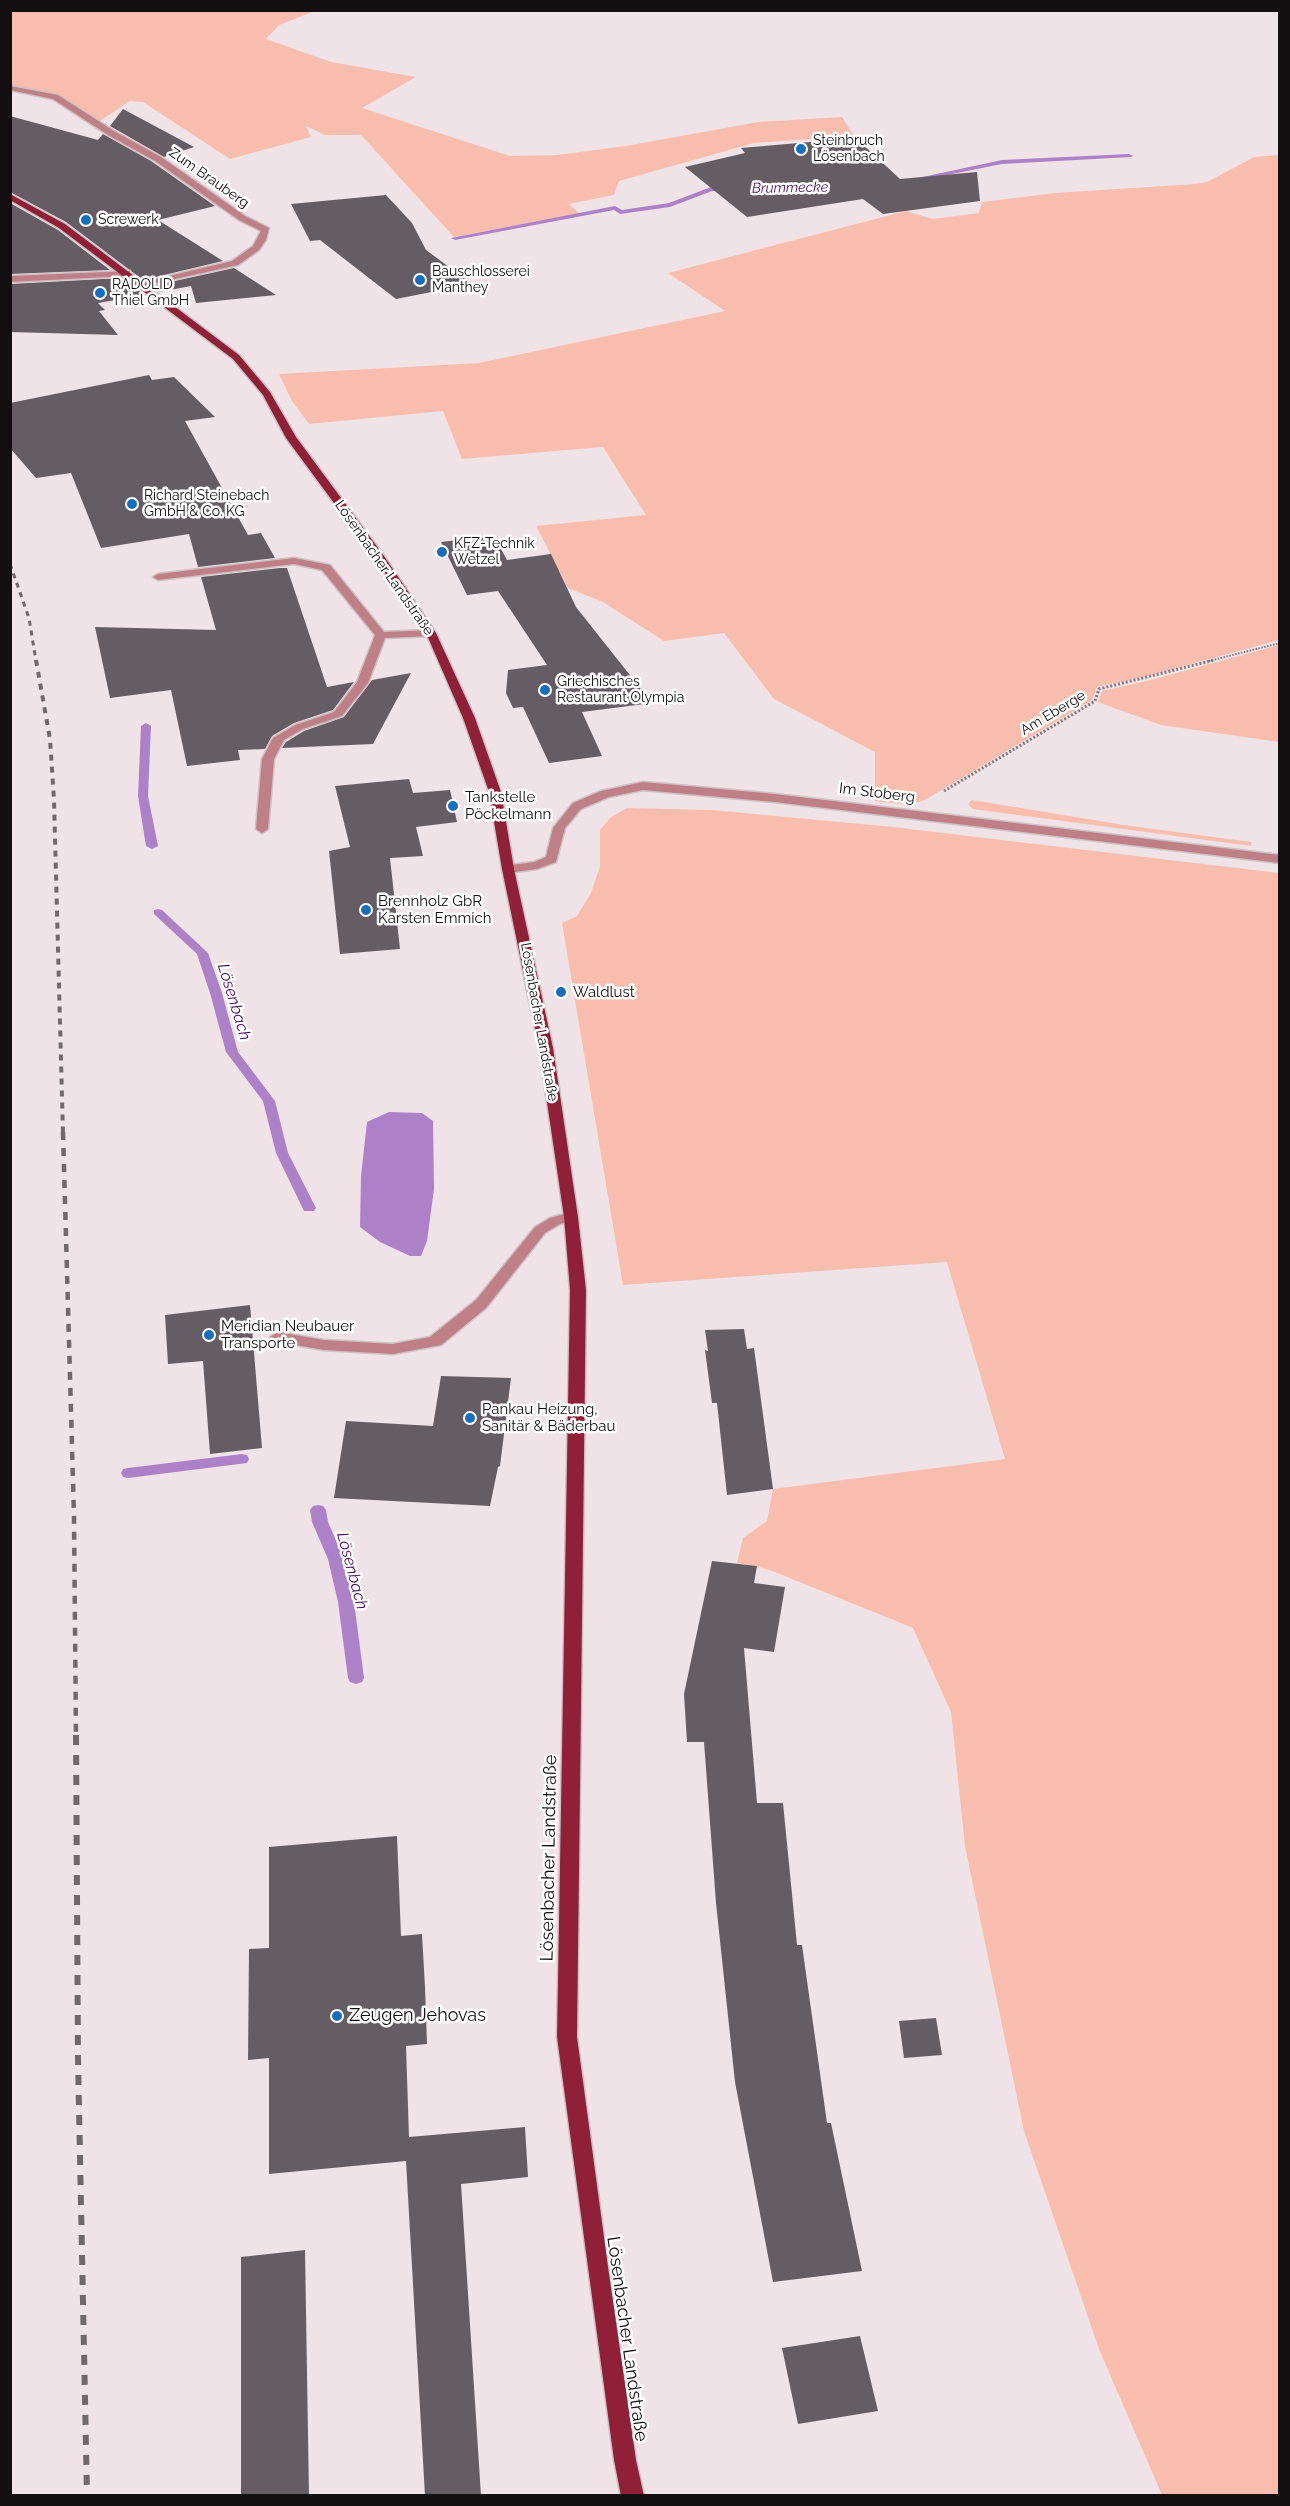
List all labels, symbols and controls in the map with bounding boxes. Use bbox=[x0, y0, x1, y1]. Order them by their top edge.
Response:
place label: Steinbruch Lösenbach bbox=[813, 133, 885, 166]
marker: Steinbruch Lösenbach bbox=[794, 142, 808, 156]
street label: Zum Brauberg bbox=[166, 144, 252, 212]
water label: Brummecke bbox=[752, 179, 828, 197]
place label: Screwerk bbox=[98, 212, 159, 228]
marker: Screwerk bbox=[79, 213, 93, 227]
place label: Bauschlosserei Manthey bbox=[432, 264, 530, 296]
marker: Bauschlosserei Manthey bbox=[413, 273, 427, 287]
place label: RADOLID Thiel GmbH bbox=[112, 277, 189, 310]
marker: RADOLID Thiel GmbH bbox=[93, 286, 107, 300]
place label: Richard Steinebach GmbH & Co. KG bbox=[144, 488, 269, 520]
marker: Richard Steinebach GmbH & Co. KG bbox=[125, 497, 139, 511]
street label: Lösenbacher Landstraße bbox=[331, 497, 437, 639]
place label: KFZ-Technik Wetzel bbox=[454, 536, 535, 568]
marker: KFZ-Technik Wetzel bbox=[435, 545, 449, 559]
place label: Griechisches Restaurant Olympia bbox=[557, 674, 684, 706]
marker: Griechisches Restaurant Olympia bbox=[538, 683, 552, 697]
street label: Am Eberge bbox=[1017, 687, 1089, 739]
street label: Im Stoberg bbox=[838, 779, 916, 807]
place label: Tankstelle Pöckelmann bbox=[465, 788, 551, 823]
marker: Tankstelle Pöckelmann bbox=[446, 799, 460, 813]
place label: Brennholz GbR Karsten Emmich bbox=[378, 892, 491, 927]
marker: Brennholz GbR Karsten Emmich bbox=[359, 903, 373, 917]
street label: Lösenbacher Landstraße bbox=[517, 941, 561, 1103]
water label: Lösenbach bbox=[213, 961, 255, 1043]
place label: Waldlust bbox=[573, 983, 635, 1001]
marker: Waldlust bbox=[554, 985, 568, 999]
place label: Meridian Neubauer Transporte bbox=[221, 1317, 354, 1352]
marker: Meridian Neubauer Transporte bbox=[202, 1328, 216, 1342]
place label: Pankau Heizung, Sanitär & Bäderbau bbox=[482, 1400, 615, 1435]
marker: Pankau Heizung, Sanitär & Bäderbau bbox=[463, 1411, 477, 1425]
water label: Lösenbach bbox=[332, 1530, 372, 1612]
street label: Lösenbacher Landstraße bbox=[536, 1754, 562, 1962]
place label: Zeugen Jehovas bbox=[349, 2005, 486, 2027]
marker: Zeugen Jehovas bbox=[330, 2009, 344, 2023]
street label: Lösenbacher Landstraße bbox=[602, 2235, 652, 2443]

